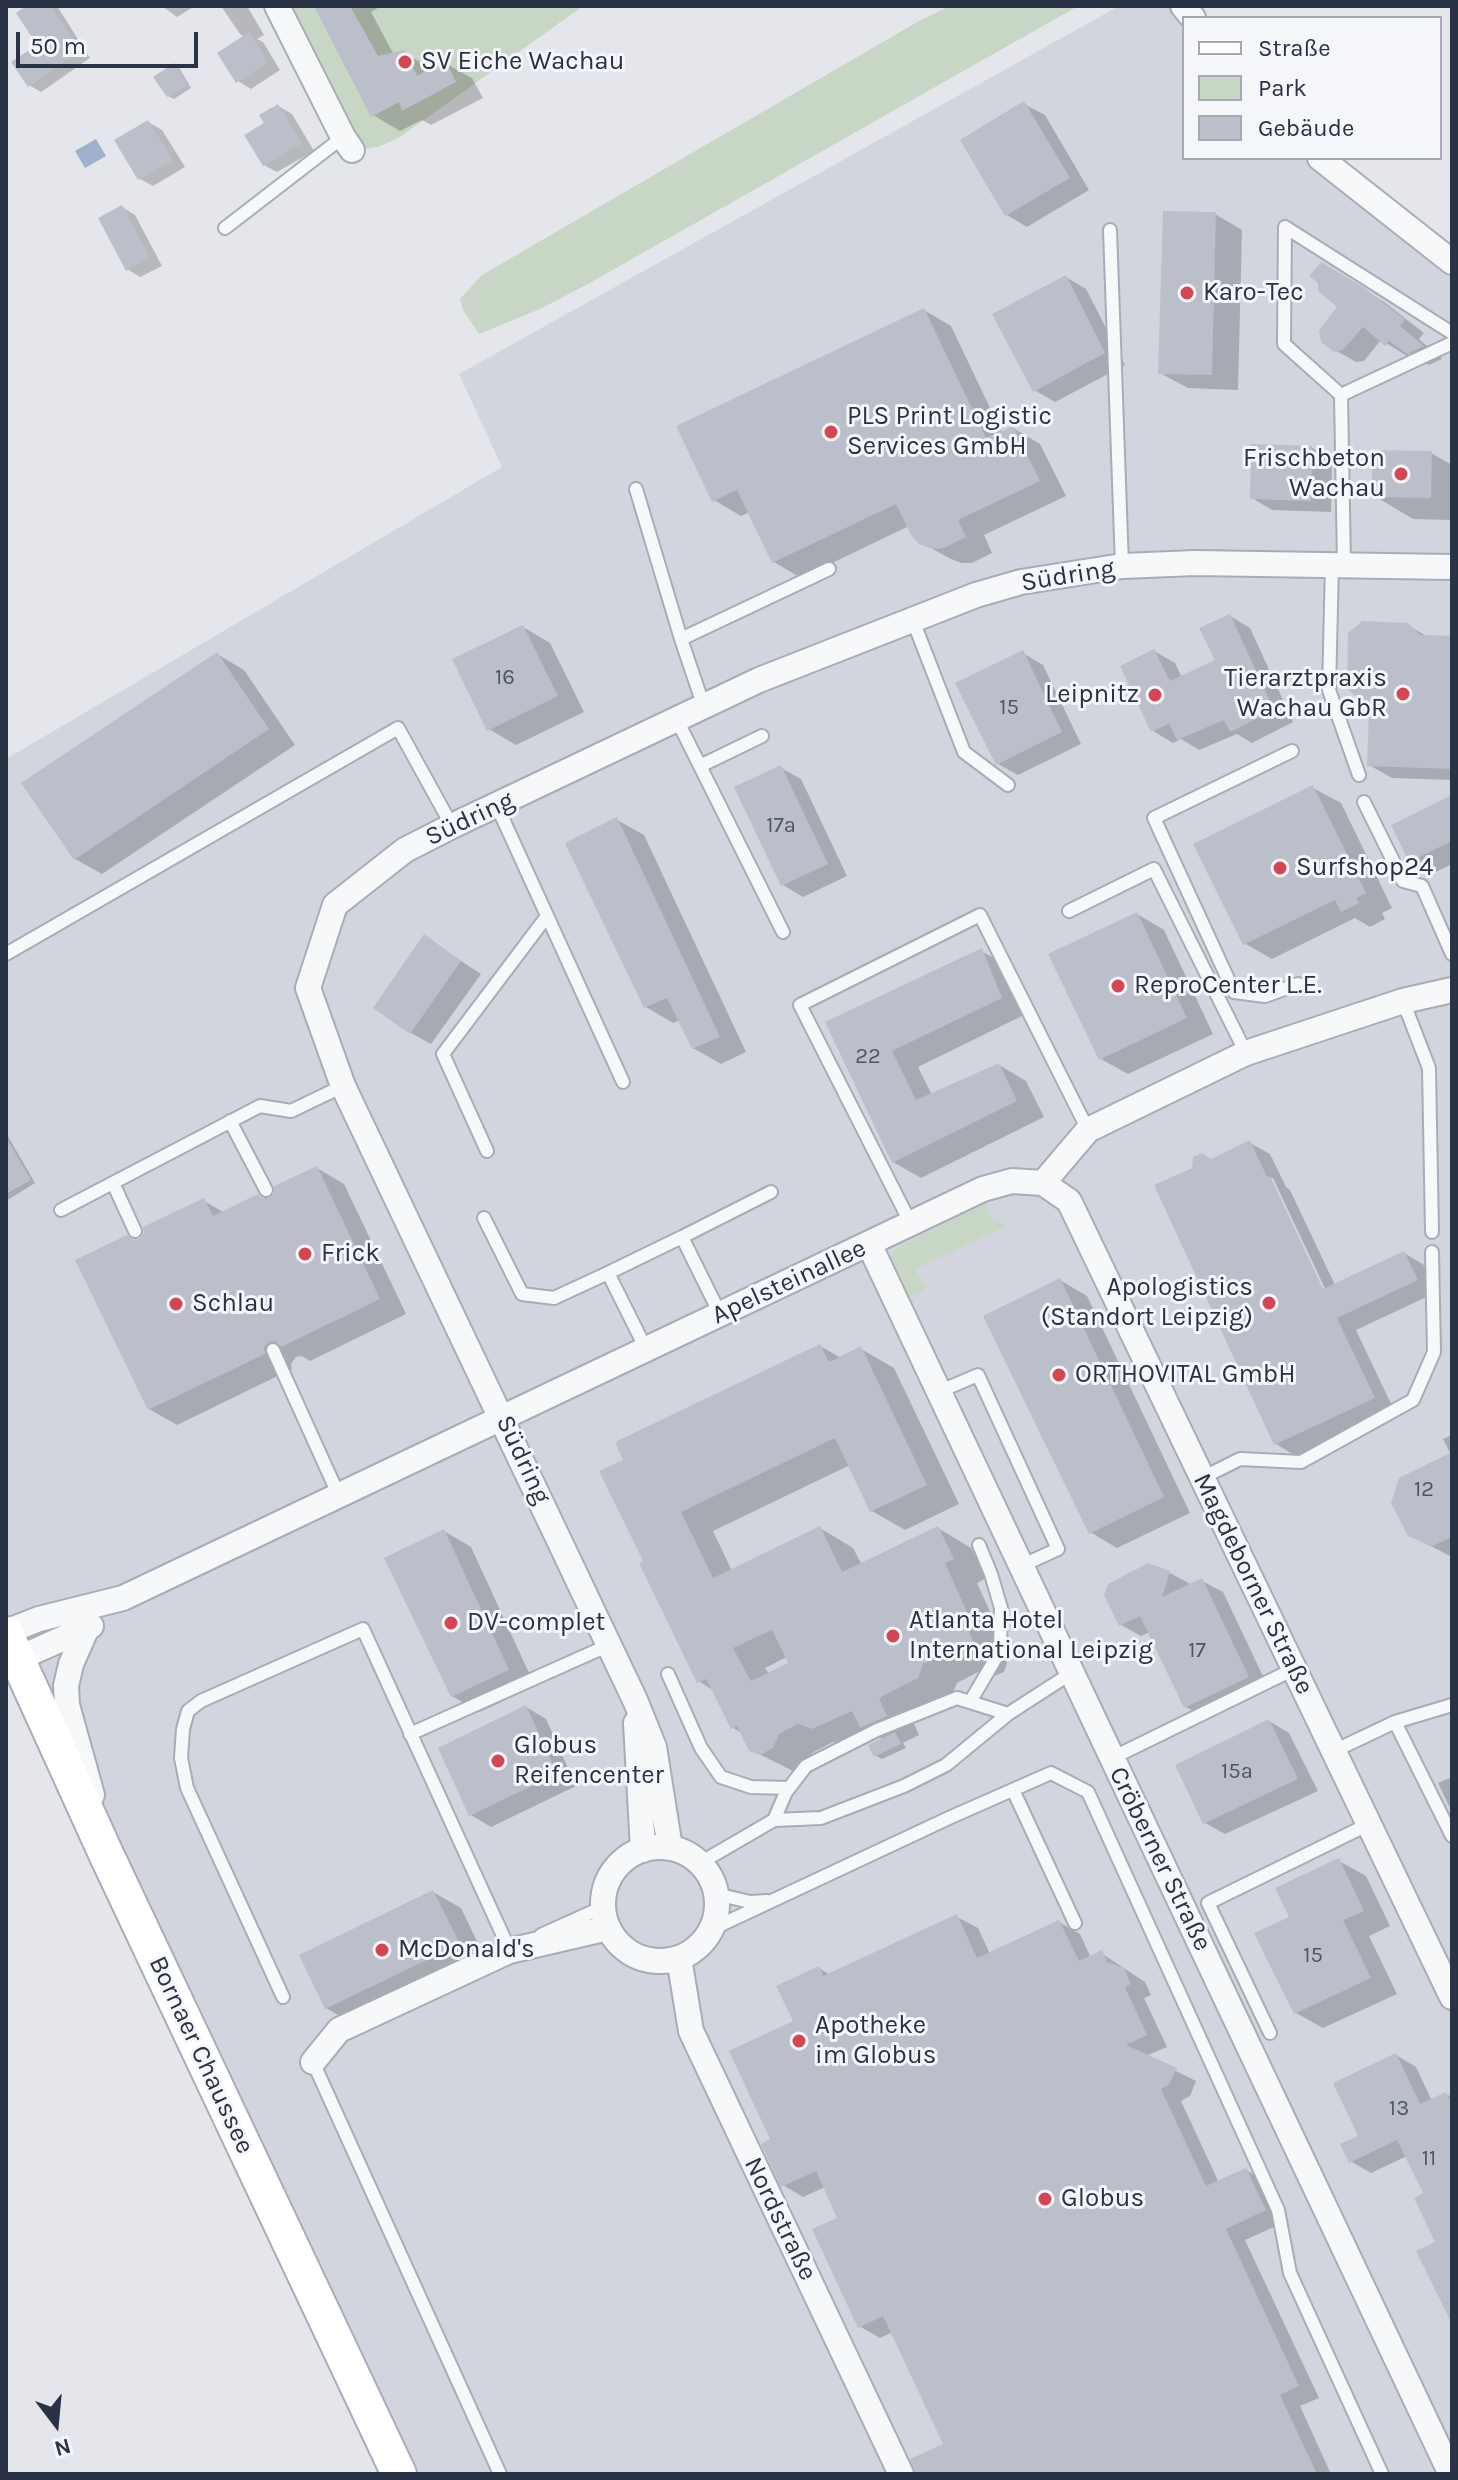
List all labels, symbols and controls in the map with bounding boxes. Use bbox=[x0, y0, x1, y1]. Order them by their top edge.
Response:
scale bar bbox=[20, 16, 202, 66]
legend bbox=[1182, 16, 1442, 160]
text: 50 m bbox=[30, 32, 86, 60]
text: Straße bbox=[1258, 34, 1330, 62]
place label: SV Eiche Wachau bbox=[421, 46, 624, 78]
marker: SV Eiche Wachau bbox=[396, 53, 414, 71]
text: Park bbox=[1258, 74, 1307, 102]
text: Gebäude bbox=[1258, 114, 1354, 142]
place label: Karo-Tec bbox=[1203, 277, 1304, 309]
marker: Karo-Tec bbox=[1178, 284, 1196, 302]
place label: PLS Print Logistic Services GmbH bbox=[847, 401, 1052, 462]
marker: PLS Print Logistic Services GmbH bbox=[822, 423, 840, 441]
place label: Frischbeton Wachau bbox=[1243, 443, 1385, 504]
marker: Frischbeton Wachau bbox=[1392, 465, 1410, 483]
street label: Südring bbox=[1019, 553, 1117, 599]
place label: Tierarztpraxis Wachau GbR bbox=[1224, 663, 1387, 724]
house number: 16 bbox=[495, 665, 515, 691]
place label: Leipnitz bbox=[1045, 679, 1139, 711]
marker: Tierarztpraxis Wachau GbR bbox=[1394, 685, 1412, 703]
marker: Leipnitz bbox=[1146, 686, 1164, 704]
house number: 15 bbox=[999, 695, 1019, 721]
street label: Südring bbox=[421, 785, 519, 853]
house number: 17a bbox=[766, 813, 796, 839]
place label: Surfshop24 bbox=[1296, 852, 1433, 884]
marker: Surfshop24 bbox=[1271, 859, 1289, 877]
place label: ReproCenter L.E. bbox=[1134, 970, 1322, 1002]
marker: ReproCenter L.E. bbox=[1109, 977, 1127, 995]
house number: 22 bbox=[855, 1044, 881, 1070]
street label: Apelsteinallee bbox=[707, 1233, 871, 1331]
place label: Frick bbox=[321, 1238, 380, 1270]
marker: Frick bbox=[296, 1245, 314, 1263]
place label: Apologistics (Standort Leipzig) bbox=[1041, 1272, 1253, 1334]
place label: Schlau bbox=[192, 1288, 274, 1320]
marker: Apologistics (Standort Leipzig) bbox=[1260, 1294, 1278, 1312]
marker: Schlau bbox=[167, 1295, 185, 1313]
place label: ORTHOVITAL GmbH bbox=[1075, 1359, 1296, 1391]
marker: ORTHOVITAL GmbH bbox=[1050, 1366, 1068, 1384]
street label: Südring bbox=[489, 1411, 557, 1509]
street label: Magdeborner Straße bbox=[1186, 1468, 1320, 1700]
house number: 12 bbox=[1414, 1477, 1434, 1503]
place label: Atlanta Hotel International Leipzig bbox=[909, 1605, 1153, 1666]
place label: DV-complet bbox=[467, 1607, 605, 1639]
marker: DV-complet bbox=[442, 1614, 460, 1632]
marker: Atlanta Hotel International Leipzig bbox=[884, 1627, 902, 1645]
house number: 17 bbox=[1188, 1638, 1206, 1664]
place label: Globus Reifencenter bbox=[514, 1730, 664, 1792]
marker: Globus Reifencenter bbox=[489, 1752, 507, 1770]
house number: 15a bbox=[1221, 1759, 1253, 1785]
street label: Cröberner Straße bbox=[1102, 1762, 1218, 1956]
place label: McDonald's bbox=[398, 1934, 535, 1966]
marker: McDonald's bbox=[373, 1941, 391, 1959]
house number: 15 bbox=[1303, 1943, 1323, 1969]
street label: Bornaer Chaussee bbox=[142, 1951, 260, 2159]
place label: Apotheke im Globus bbox=[815, 2010, 936, 2072]
marker: Apotheke im Globus bbox=[790, 2032, 808, 2050]
house number: 13 bbox=[1389, 2096, 1409, 2122]
house number: 11 bbox=[1422, 2146, 1436, 2172]
street label: Nordstraße bbox=[737, 2152, 823, 2286]
place label: Globus bbox=[1061, 2183, 1144, 2215]
marker: Globus bbox=[1036, 2190, 1054, 2208]
north arrow bbox=[16, 2384, 96, 2464]
text: N bbox=[51, 2432, 74, 2462]

